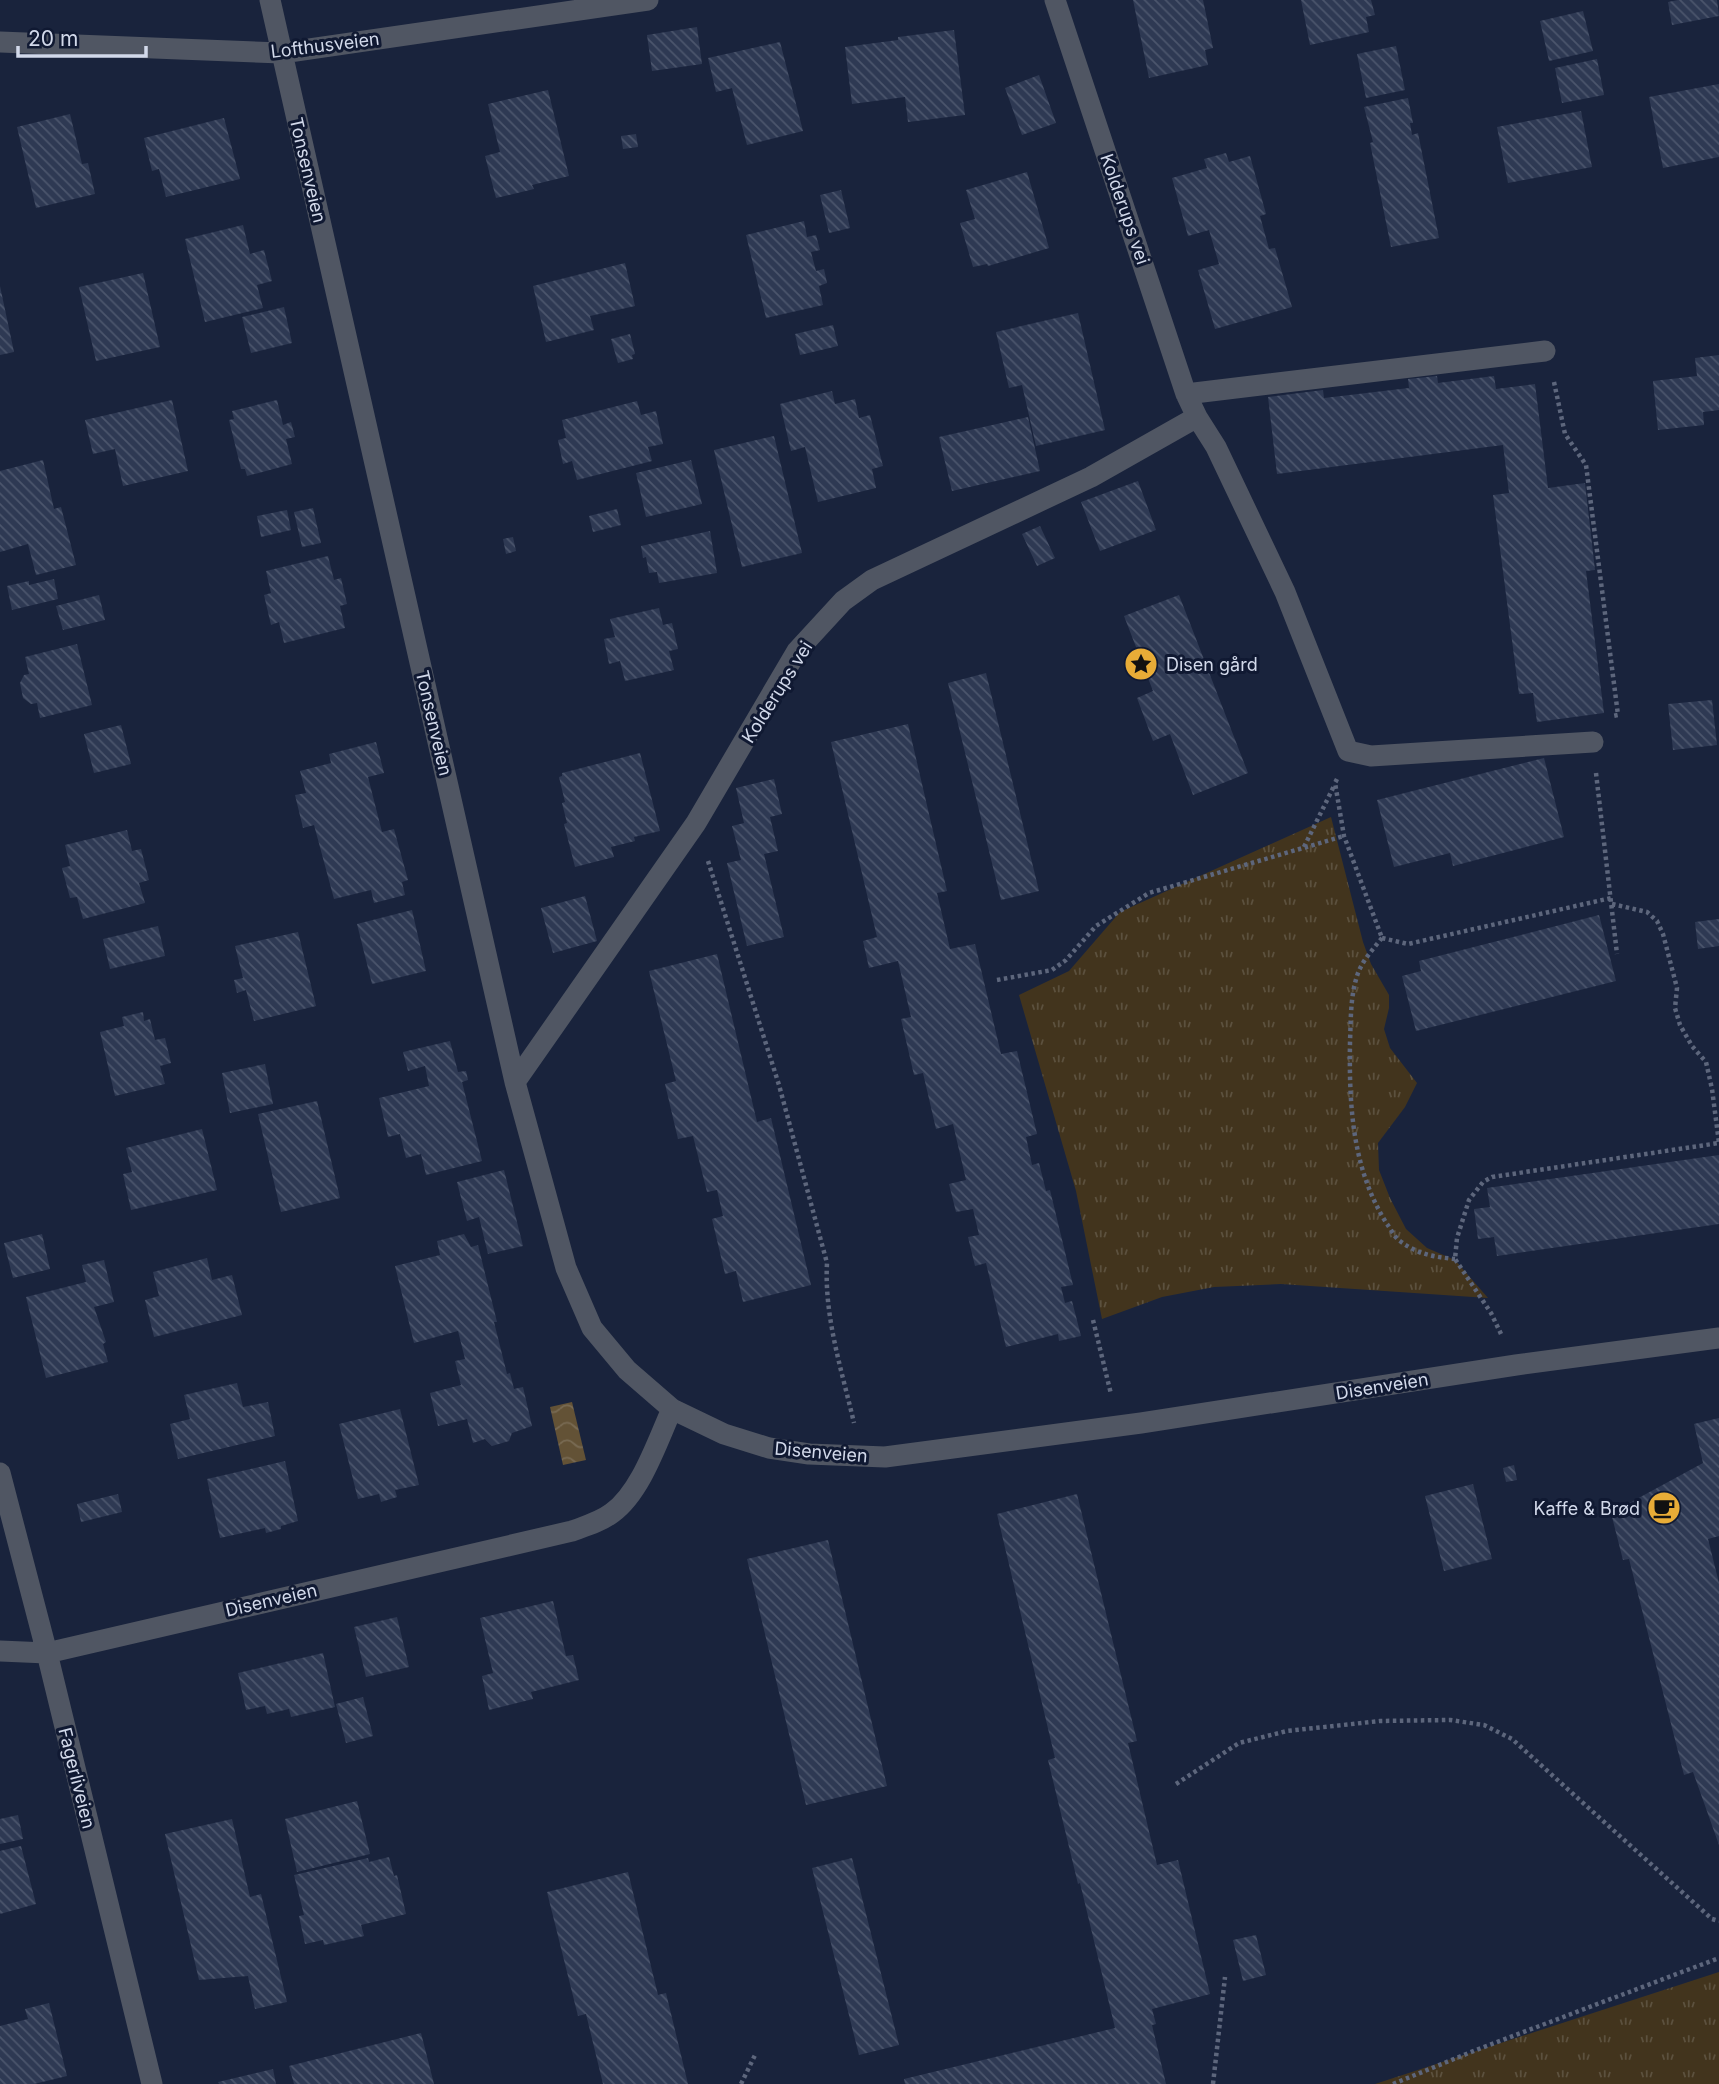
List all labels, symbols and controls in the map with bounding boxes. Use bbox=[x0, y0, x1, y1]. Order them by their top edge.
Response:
scale bar bbox=[18, 14, 145, 58]
text: 20 m bbox=[28, 26, 78, 51]
street label: Lofthusveien bbox=[269, 28, 381, 62]
street label: Tonsenveien bbox=[286, 115, 330, 225]
street label: Kolderups vei bbox=[1096, 151, 1154, 267]
street label: Kolderups vei bbox=[737, 637, 817, 747]
place icon: Disen gård bbox=[1122, 645, 1160, 683]
place label: Disen gård bbox=[1166, 654, 1258, 675]
street label: Tonsenveien bbox=[412, 668, 456, 778]
street label: Disenveien bbox=[1334, 1368, 1430, 1404]
street label: Disenveien bbox=[774, 1437, 868, 1467]
cafe icon: Kaffe & Brød bbox=[1645, 1489, 1683, 1527]
place label: Kaffe & Brød bbox=[1533, 1498, 1640, 1519]
street label: Disenveien bbox=[223, 1579, 319, 1621]
street label: Fagerliveien bbox=[54, 1725, 100, 1831]

